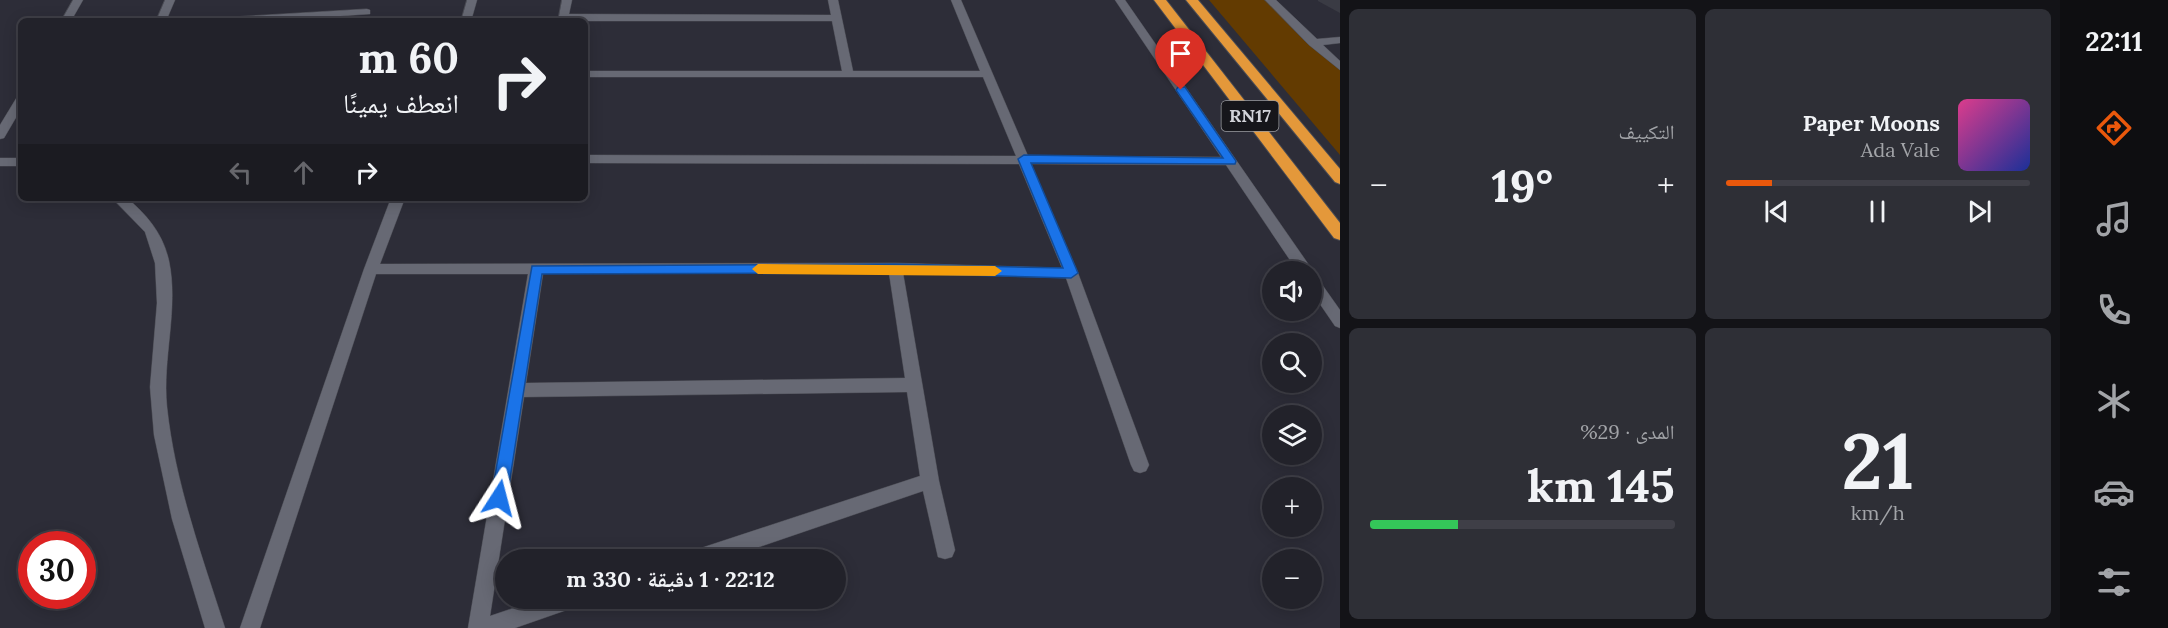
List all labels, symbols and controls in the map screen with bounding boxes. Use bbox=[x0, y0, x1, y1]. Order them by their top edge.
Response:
text: 22:11 bbox=[2085, 24, 2143, 58]
pin bbox=[1155, 28, 1206, 90]
text: 60 m bbox=[358, 31, 459, 85]
icon: arrive bbox=[1164, 37, 1197, 70]
icon: right bbox=[480, 42, 558, 120]
text: انعطف يمينًا bbox=[343, 86, 459, 120]
road number: RN17 bbox=[1222, 101, 1278, 131]
icon: directions bbox=[2093, 107, 2135, 149]
text: Paper Moons bbox=[1803, 109, 1940, 137]
text: التكييف bbox=[1618, 119, 1675, 144]
text: Ada Vale bbox=[1861, 137, 1940, 162]
icon: left bbox=[224, 156, 257, 189]
icon: ahead bbox=[287, 156, 320, 189]
icon: right bbox=[350, 156, 383, 189]
text: 19° bbox=[1492, 157, 1553, 214]
text: − bbox=[1370, 164, 1388, 206]
text: + bbox=[1657, 164, 1674, 206]
icon: previous bbox=[1760, 195, 1793, 228]
icon: pause bbox=[1861, 195, 1894, 228]
icon: next bbox=[1963, 195, 1996, 228]
icon: music bbox=[2093, 198, 2135, 240]
map controls bbox=[1262, 261, 1322, 609]
button: sound bbox=[1262, 261, 1322, 321]
icon: phone bbox=[2093, 289, 2135, 331]
button: search bbox=[1262, 333, 1322, 393]
icon: climate bbox=[2093, 380, 2135, 422]
button: layers bbox=[1262, 405, 1322, 465]
text: 21 bbox=[1841, 411, 1914, 510]
text: المدى · 29% bbox=[1580, 419, 1675, 444]
text: 145 km bbox=[1527, 457, 1675, 514]
position arrow bbox=[467, 466, 531, 530]
icon: car bbox=[2093, 471, 2135, 513]
button: + bbox=[1262, 477, 1322, 537]
text: km/h bbox=[1851, 500, 1905, 525]
speed limit sign: 30 bbox=[18, 531, 96, 609]
button: − bbox=[1262, 549, 1322, 609]
icon: filters bbox=[2093, 561, 2135, 603]
text: 22:12 · 1 دقيقة · 330 m bbox=[566, 565, 775, 593]

